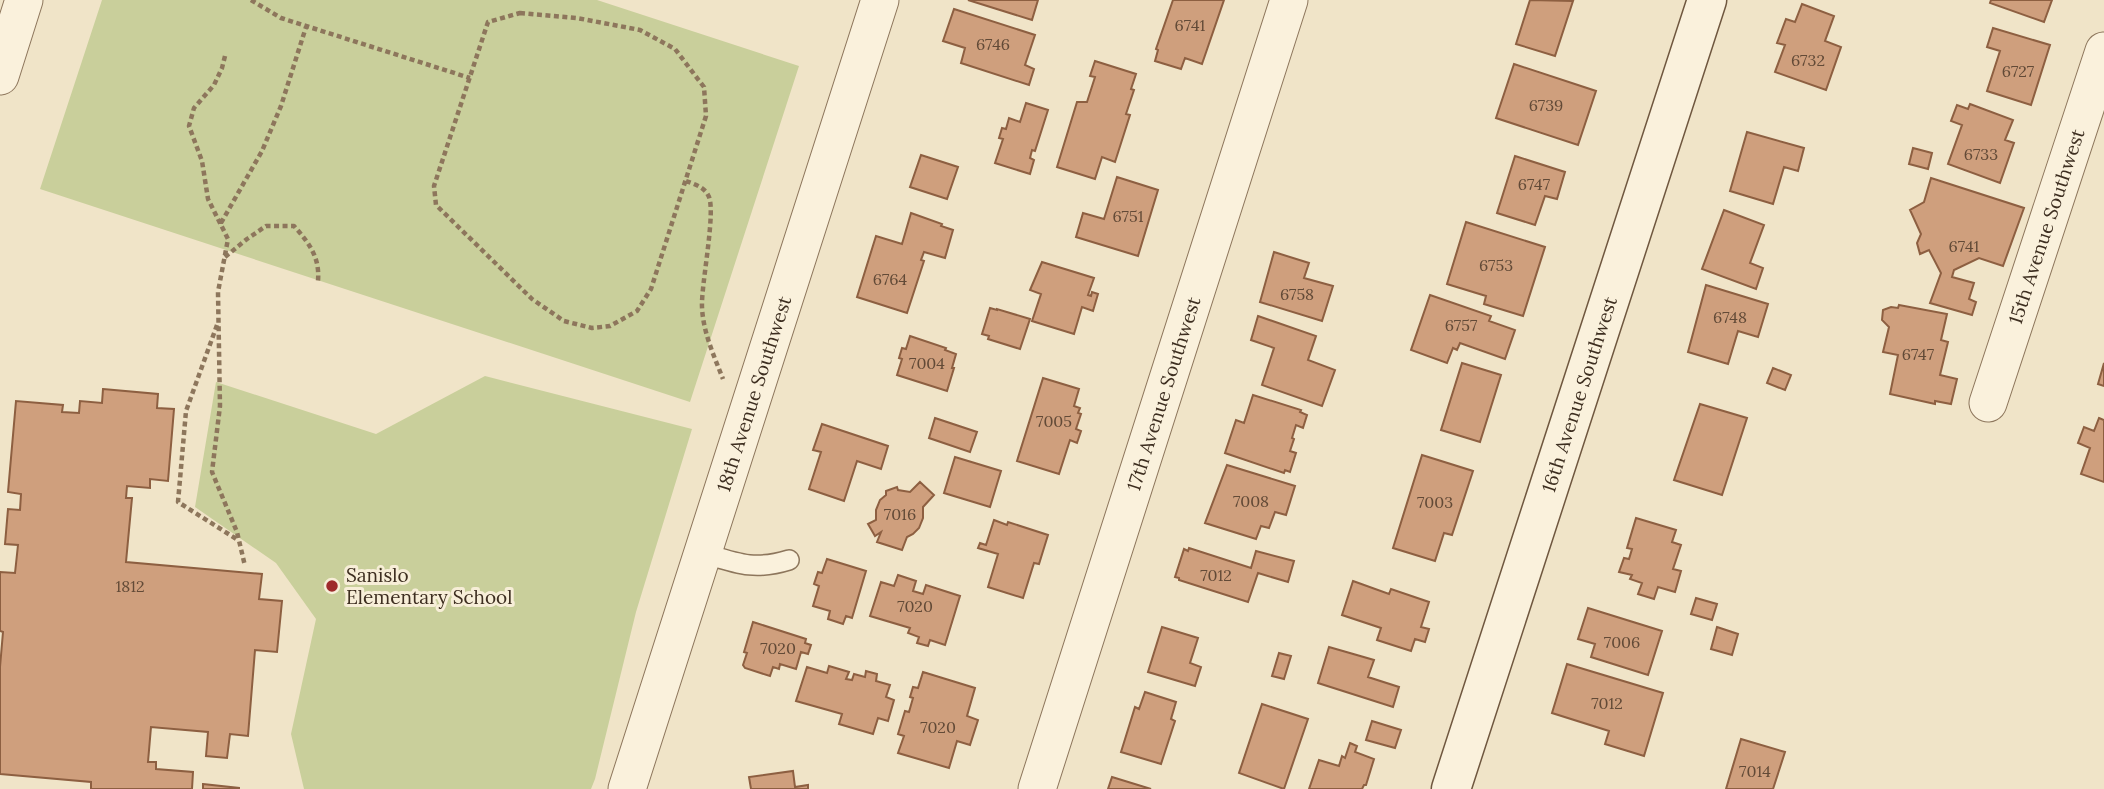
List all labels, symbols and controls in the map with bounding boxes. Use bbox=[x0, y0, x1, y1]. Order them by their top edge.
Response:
house number: 6741 bbox=[1175, 15, 1206, 35]
house number: 6746 bbox=[976, 34, 1010, 54]
house number: 6732 bbox=[1791, 50, 1825, 70]
house number: 6727 bbox=[2002, 61, 2035, 81]
house number: 6739 bbox=[1529, 95, 1563, 115]
street label: 15th Avenue Southwest bbox=[2003, 125, 2090, 327]
house number: 6733 bbox=[1964, 144, 1998, 164]
house number: 6747 bbox=[1518, 174, 1551, 194]
house number: 6751 bbox=[1112, 206, 1144, 226]
house number: 6741 bbox=[1949, 236, 1980, 256]
house number: 6753 bbox=[1479, 255, 1513, 275]
house number: 6764 bbox=[873, 269, 908, 289]
house number: 6758 bbox=[1280, 284, 1314, 304]
street label: 18th Avenue Southwest bbox=[711, 292, 797, 495]
street label: 17th Avenue Southwest bbox=[1121, 293, 1206, 494]
street label: 16th Avenue Southwest bbox=[1536, 293, 1622, 495]
house number: 6748 bbox=[1713, 307, 1747, 327]
house number: 6757 bbox=[1445, 315, 1478, 335]
house number: 6747 bbox=[1902, 344, 1935, 364]
house number: 7004 bbox=[909, 353, 945, 373]
house number: 7005 bbox=[1036, 411, 1072, 431]
house number: 7008 bbox=[1233, 491, 1269, 511]
house number: 7003 bbox=[1417, 492, 1453, 512]
house number: 7016 bbox=[884, 504, 916, 524]
place label: Sanislo Elementary School bbox=[346, 563, 512, 609]
house number: 7012 bbox=[1200, 565, 1232, 585]
house number: 1812 bbox=[115, 576, 145, 596]
marker: Sanislo Elementary School bbox=[324, 578, 340, 594]
house number: 7020 bbox=[897, 596, 933, 616]
house number: 7006 bbox=[1604, 632, 1640, 652]
house number: 7020 bbox=[760, 638, 796, 658]
house number: 7012 bbox=[1591, 693, 1623, 713]
house number: 7020 bbox=[920, 717, 956, 737]
house number: 7014 bbox=[1739, 761, 1771, 781]

